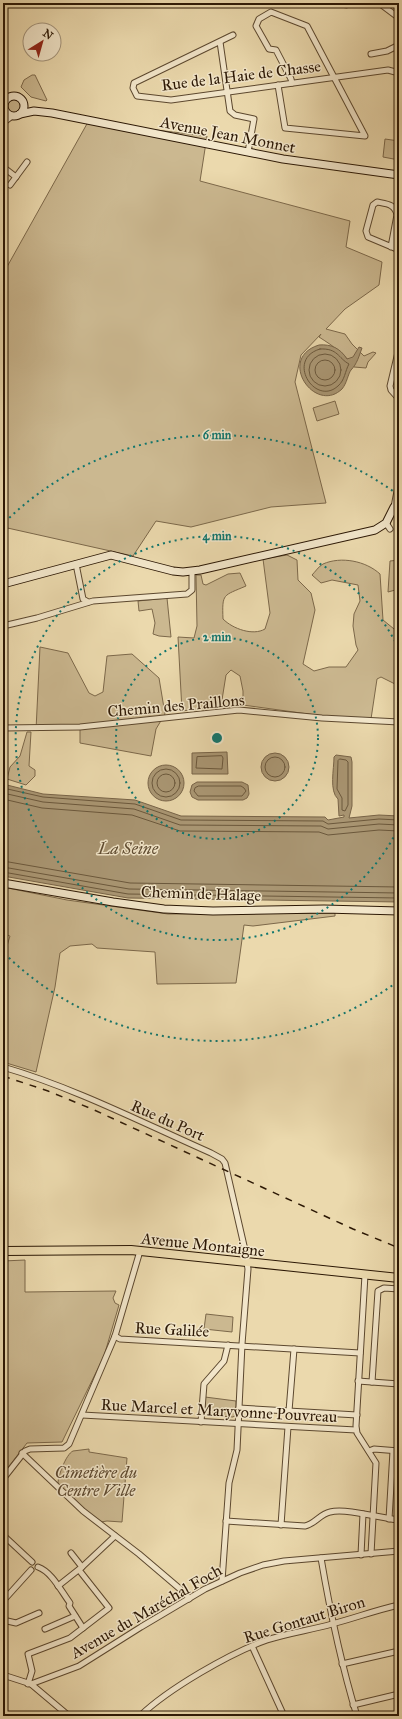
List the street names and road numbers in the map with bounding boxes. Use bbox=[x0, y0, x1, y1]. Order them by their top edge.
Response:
street label: Rue de la Haie de Chasse bbox=[160, 56, 322, 95]
street label: Avenue Jean Monnet bbox=[158, 112, 297, 158]
street label: Chemin des Praillons bbox=[107, 690, 246, 721]
street label: Chemin de Halage bbox=[140, 882, 262, 906]
street label: Rue du Port bbox=[128, 1096, 208, 1145]
street label: Avenue Montaigne bbox=[139, 1228, 266, 1261]
street label: Rue Galilée bbox=[134, 1318, 210, 1341]
street label: Rue Marcel et Maryvonne Pouvreau bbox=[100, 1395, 338, 1426]
street label: Avenue du Maréchal Foch bbox=[66, 1560, 225, 1663]
street label: Rue Gontaut Biron bbox=[241, 1592, 367, 1647]

